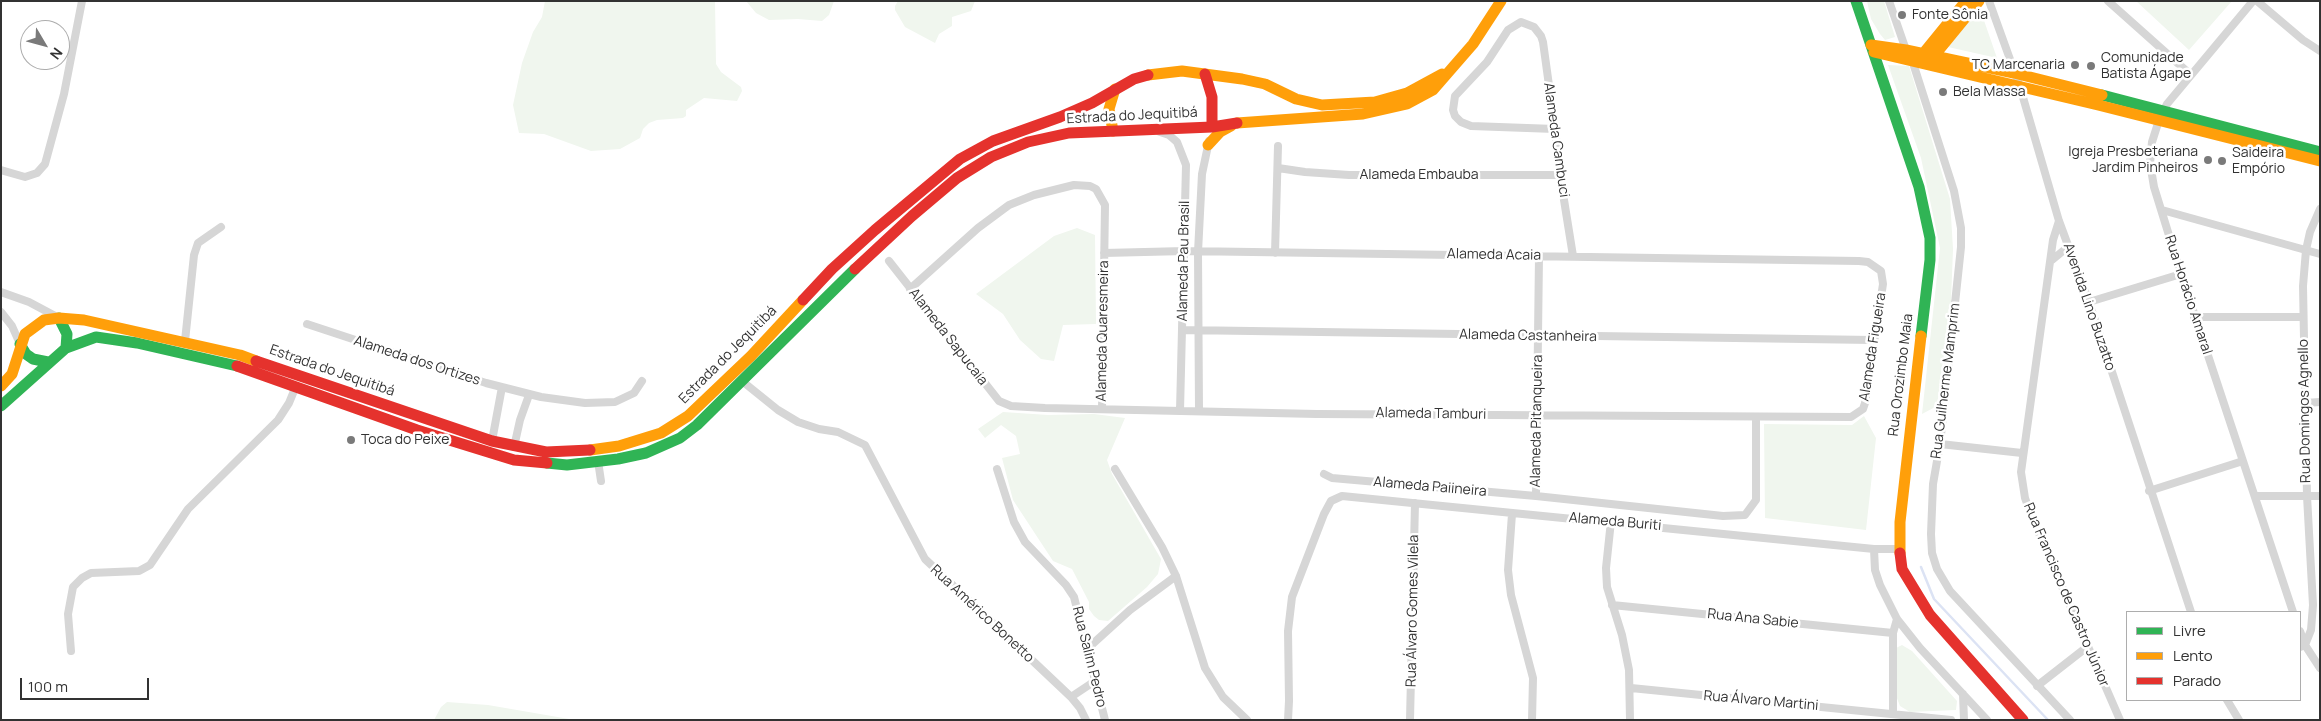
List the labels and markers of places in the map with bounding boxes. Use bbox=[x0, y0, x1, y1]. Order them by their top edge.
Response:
place label: Fonte Sônia bbox=[1912, 7, 1988, 23]
marker: Fonte Sônia bbox=[1896, 9, 1908, 21]
place label: Comunidade Batista Ágape bbox=[2101, 50, 2191, 82]
place label: TC Marcenaria bbox=[1972, 57, 2065, 73]
marker: TC Marcenaria bbox=[2069, 59, 2081, 71]
marker: Comunidade Batista Ágape bbox=[2085, 60, 2097, 72]
place label: Bela Massa bbox=[1953, 84, 2026, 100]
marker: Bela Massa bbox=[1937, 86, 1949, 98]
place label: Igreja Presbeteriana Jardim Pinheiros bbox=[2068, 144, 2198, 176]
place label: Saideira Empório bbox=[2232, 145, 2285, 178]
marker: Igreja Presbeteriana Jardim Pinheiros bbox=[2202, 154, 2214, 166]
marker: Saideira Empório bbox=[2216, 155, 2228, 167]
place label: Toca do Peixe bbox=[361, 432, 449, 448]
marker: Toca do Peixe bbox=[345, 434, 357, 446]

